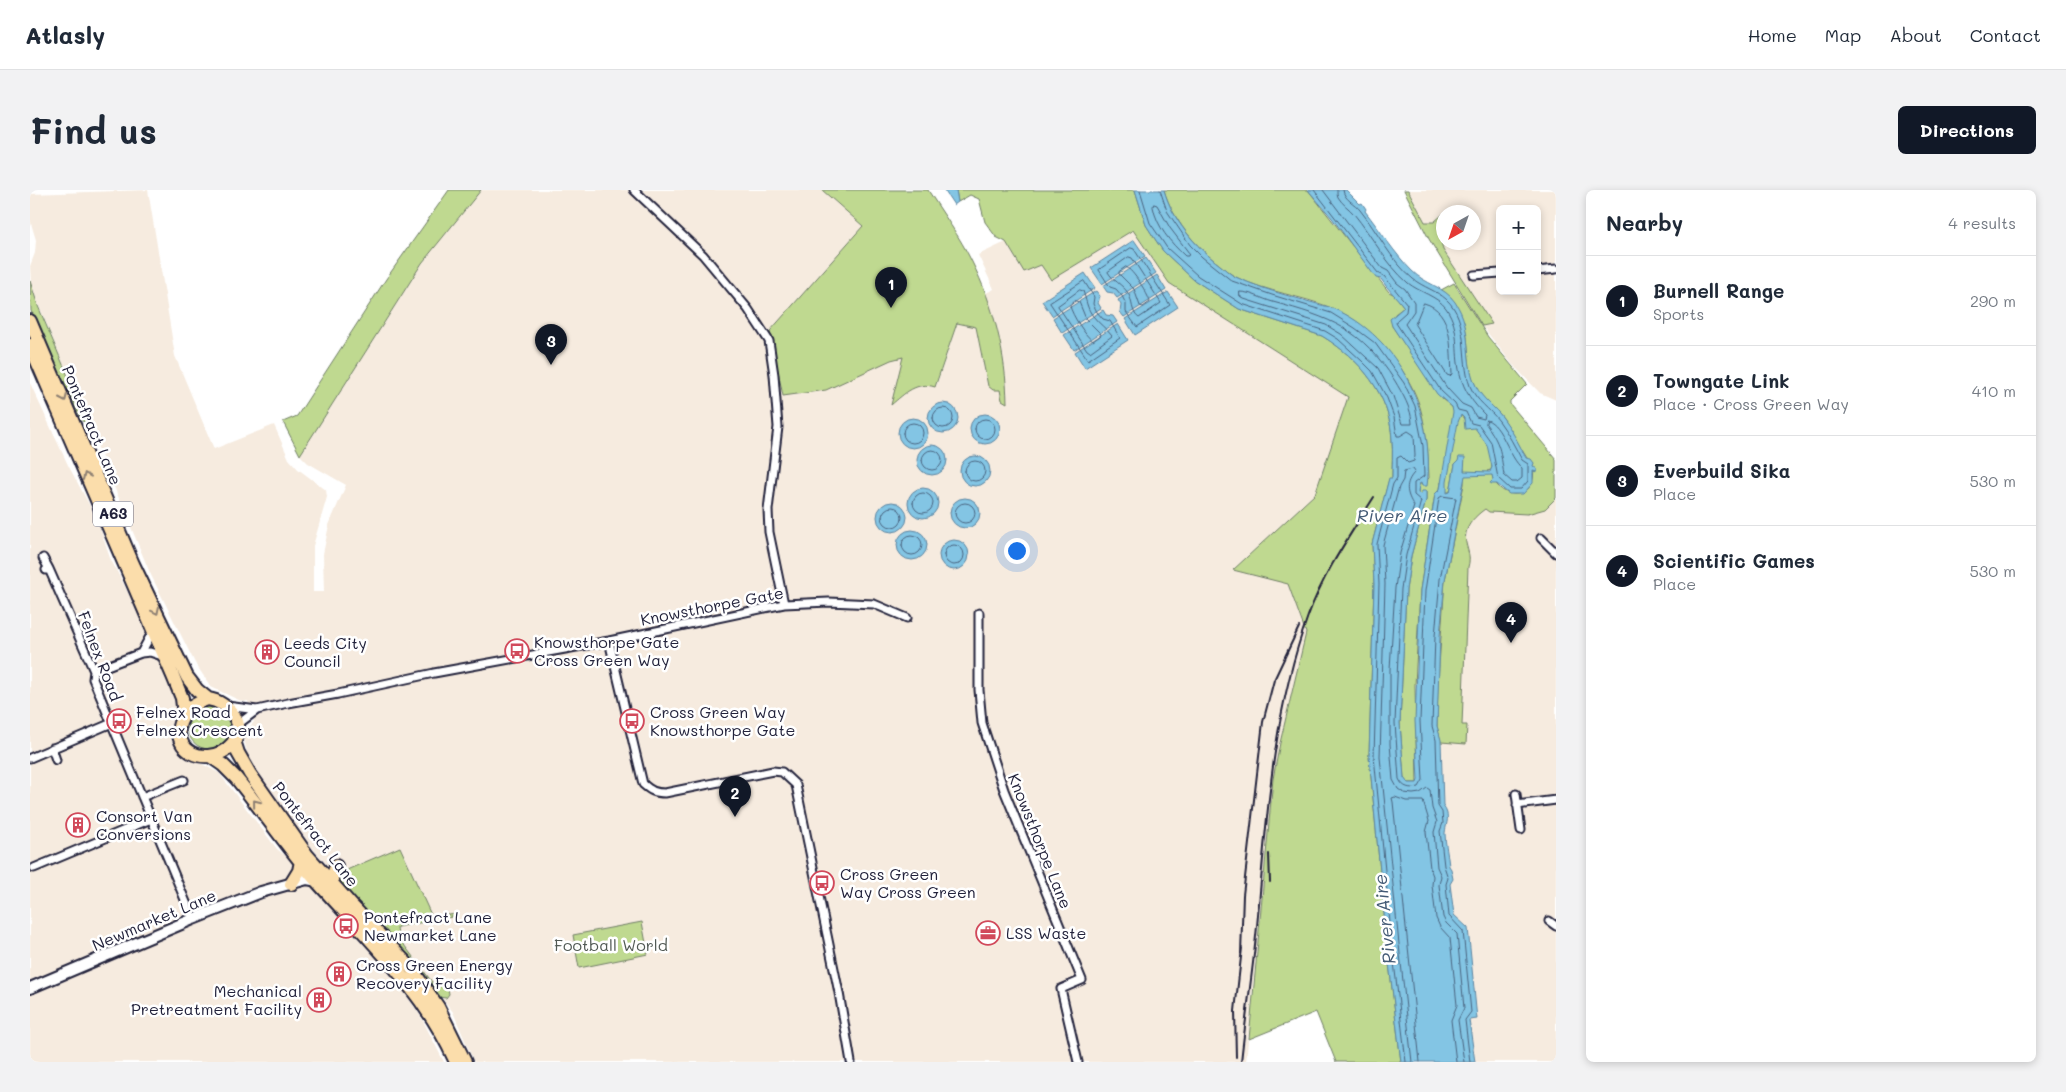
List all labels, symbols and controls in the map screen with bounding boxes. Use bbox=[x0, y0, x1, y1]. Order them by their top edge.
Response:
text: Atlasly bbox=[25, 19, 105, 50]
text: Home bbox=[1748, 23, 1797, 47]
text: Map bbox=[1825, 23, 1861, 47]
text: About bbox=[1889, 23, 1942, 47]
text: Contact bbox=[1970, 23, 2041, 47]
button: Directions bbox=[1898, 106, 2036, 154]
text: Find us bbox=[30, 107, 157, 153]
north arrow bbox=[1436, 205, 1481, 250]
map controls bbox=[1496, 205, 1541, 295]
button: + bbox=[1496, 205, 1541, 250]
text: Nearby bbox=[1606, 209, 1683, 236]
text: 4 results bbox=[1948, 212, 2016, 233]
button: − bbox=[1496, 250, 1541, 295]
pin: 1 bbox=[875, 267, 907, 308]
text: Burnell Range bbox=[1653, 278, 1784, 303]
text: 1 bbox=[1618, 290, 1626, 311]
text: 290 m bbox=[1970, 290, 2016, 311]
text: Sports bbox=[1653, 303, 1704, 324]
pin: 3 bbox=[535, 324, 567, 365]
street label: Pontefract Lane bbox=[58, 362, 127, 488]
text: Towngate Link bbox=[1653, 368, 1789, 393]
text: 2 bbox=[1618, 380, 1626, 401]
text: 410 m bbox=[1972, 380, 2016, 401]
one-way arrow bbox=[57, 393, 68, 402]
text: Place · Cross Green Way bbox=[1653, 393, 1849, 414]
text: Everbuild Sika bbox=[1653, 458, 1790, 483]
text: 3 bbox=[1617, 470, 1627, 491]
text: 530 m bbox=[1970, 470, 2016, 491]
one-way arrow bbox=[81, 472, 92, 481]
text: Place bbox=[1653, 483, 1696, 504]
road number: A63 bbox=[93, 502, 133, 526]
water label: River Aire bbox=[1357, 503, 1447, 527]
your location bbox=[1004, 538, 1030, 564]
text: Scientific Games bbox=[1653, 548, 1815, 573]
text: 4 bbox=[1617, 560, 1627, 581]
text: 530 m bbox=[1970, 560, 2016, 581]
text: Place bbox=[1653, 573, 1696, 594]
street label: Knowsthorpe Gate bbox=[638, 581, 785, 630]
pin: 4 bbox=[1495, 602, 1527, 643]
one-way arrow bbox=[150, 606, 160, 615]
street label: Felnex Road bbox=[74, 608, 127, 704]
place label: Knowsthorpe Gate Cross Green Way bbox=[534, 631, 680, 670]
place label: Leeds City Council bbox=[284, 632, 367, 671]
bus stop icon: Knowsthorpe Gate Cross Green Way bbox=[504, 638, 530, 664]
building icon: Leeds City Council bbox=[254, 639, 280, 665]
place label: Felnex Road Felnex Crescent bbox=[136, 701, 263, 740]
place label: Cross Green Way Knowsthorpe Gate bbox=[650, 701, 796, 740]
bus stop icon: Felnex Road Felnex Crescent bbox=[106, 708, 132, 734]
bus stop icon: Cross Green Way Knowsthorpe Gate bbox=[619, 708, 645, 734]
street label: Knowsthorpe Lane bbox=[1004, 770, 1077, 911]
pin: 2 bbox=[719, 776, 751, 817]
street label: Pontefract Lane bbox=[269, 777, 364, 891]
one-way arrow bbox=[252, 799, 261, 808]
place label: Consort Van Conversions bbox=[96, 805, 192, 844]
building icon: Consort Van Conversions bbox=[65, 812, 91, 838]
place label: Cross Green Way Cross Green bbox=[840, 863, 976, 902]
bus stop icon: Cross Green Way Cross Green bbox=[809, 870, 835, 896]
water label: River Aire bbox=[1367, 873, 1401, 965]
street label: Newmarket Lane bbox=[89, 884, 219, 955]
place label: Pontefract Lane Newmarket Lane bbox=[364, 906, 497, 945]
bus stop icon: Pontefract Lane Newmarket Lane bbox=[333, 913, 359, 939]
office icon: LSS Waste bbox=[975, 920, 1001, 946]
place label: LSS Waste bbox=[1006, 922, 1086, 943]
park label: Football World bbox=[554, 934, 668, 955]
place label: Cross Green Energy Recovery Facility bbox=[356, 954, 513, 993]
building icon: Cross Green Energy Recovery Facility bbox=[326, 961, 352, 987]
place label: Mechanical Pretreatment Facility bbox=[131, 980, 302, 1019]
building icon: Mechanical Pretreatment Facility bbox=[306, 987, 332, 1013]

